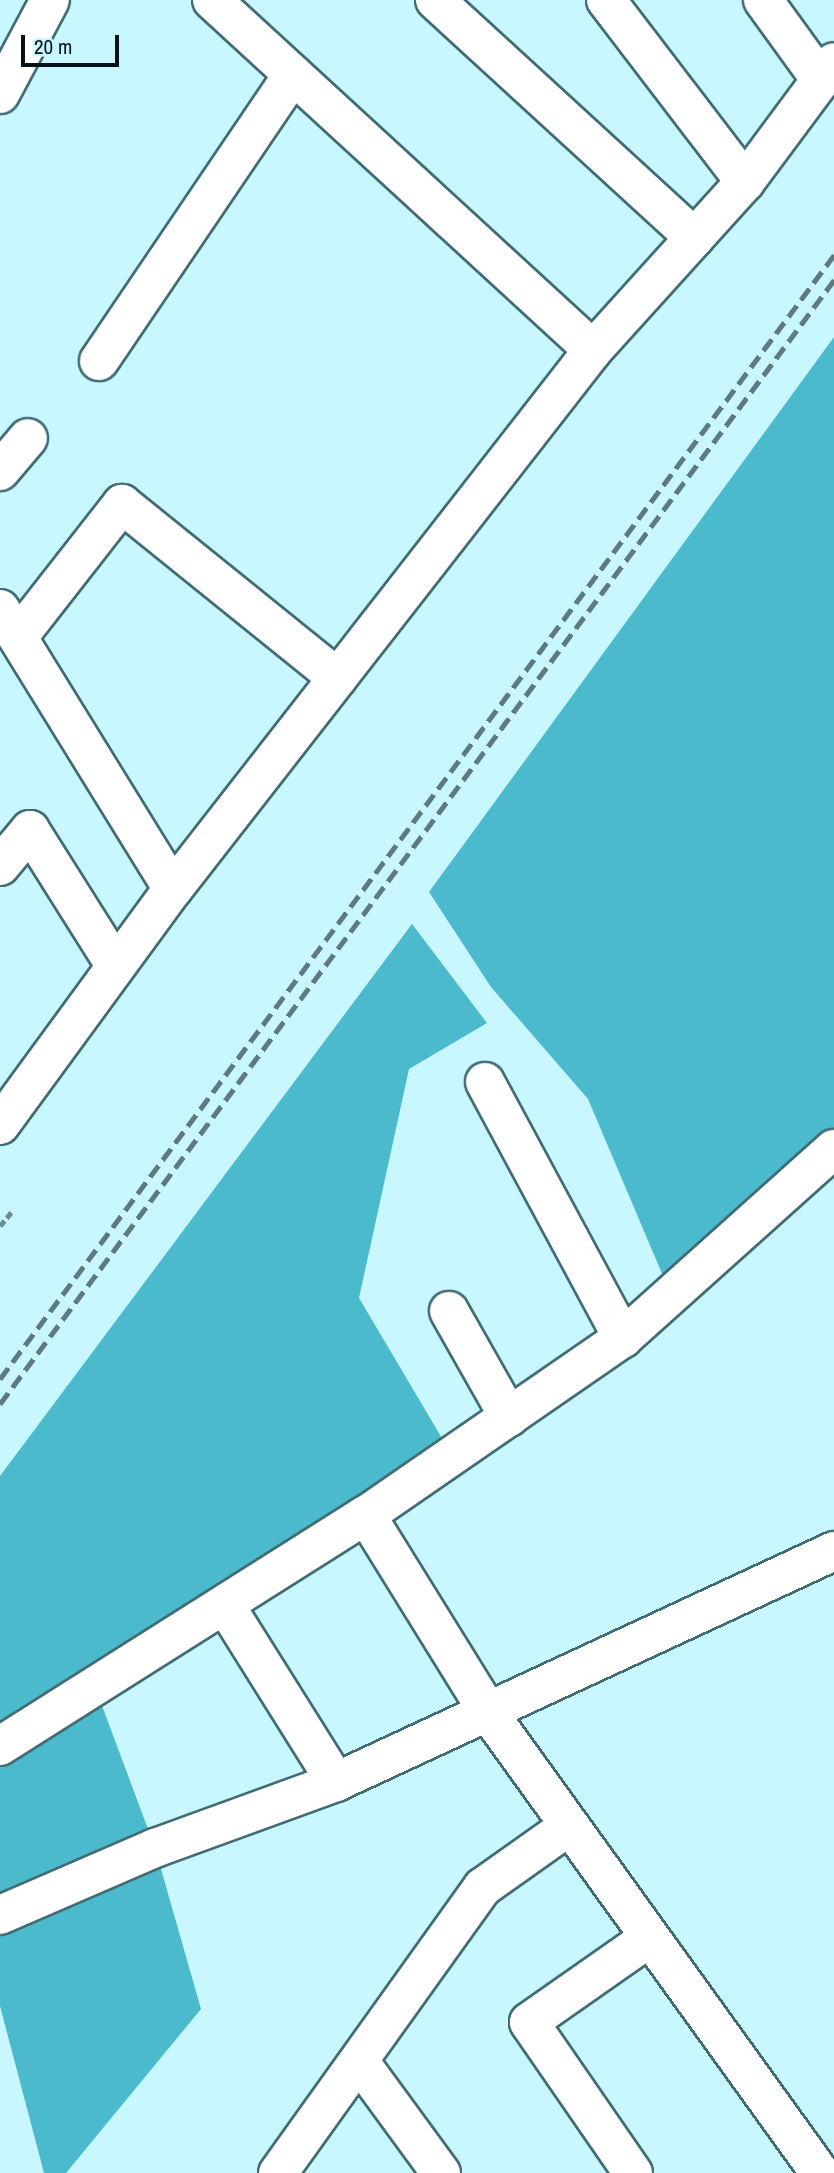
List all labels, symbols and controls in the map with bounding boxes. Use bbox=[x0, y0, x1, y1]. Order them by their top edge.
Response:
scale bar bbox=[24, 21, 122, 65]
text: 20 m bbox=[34, 32, 72, 61]

